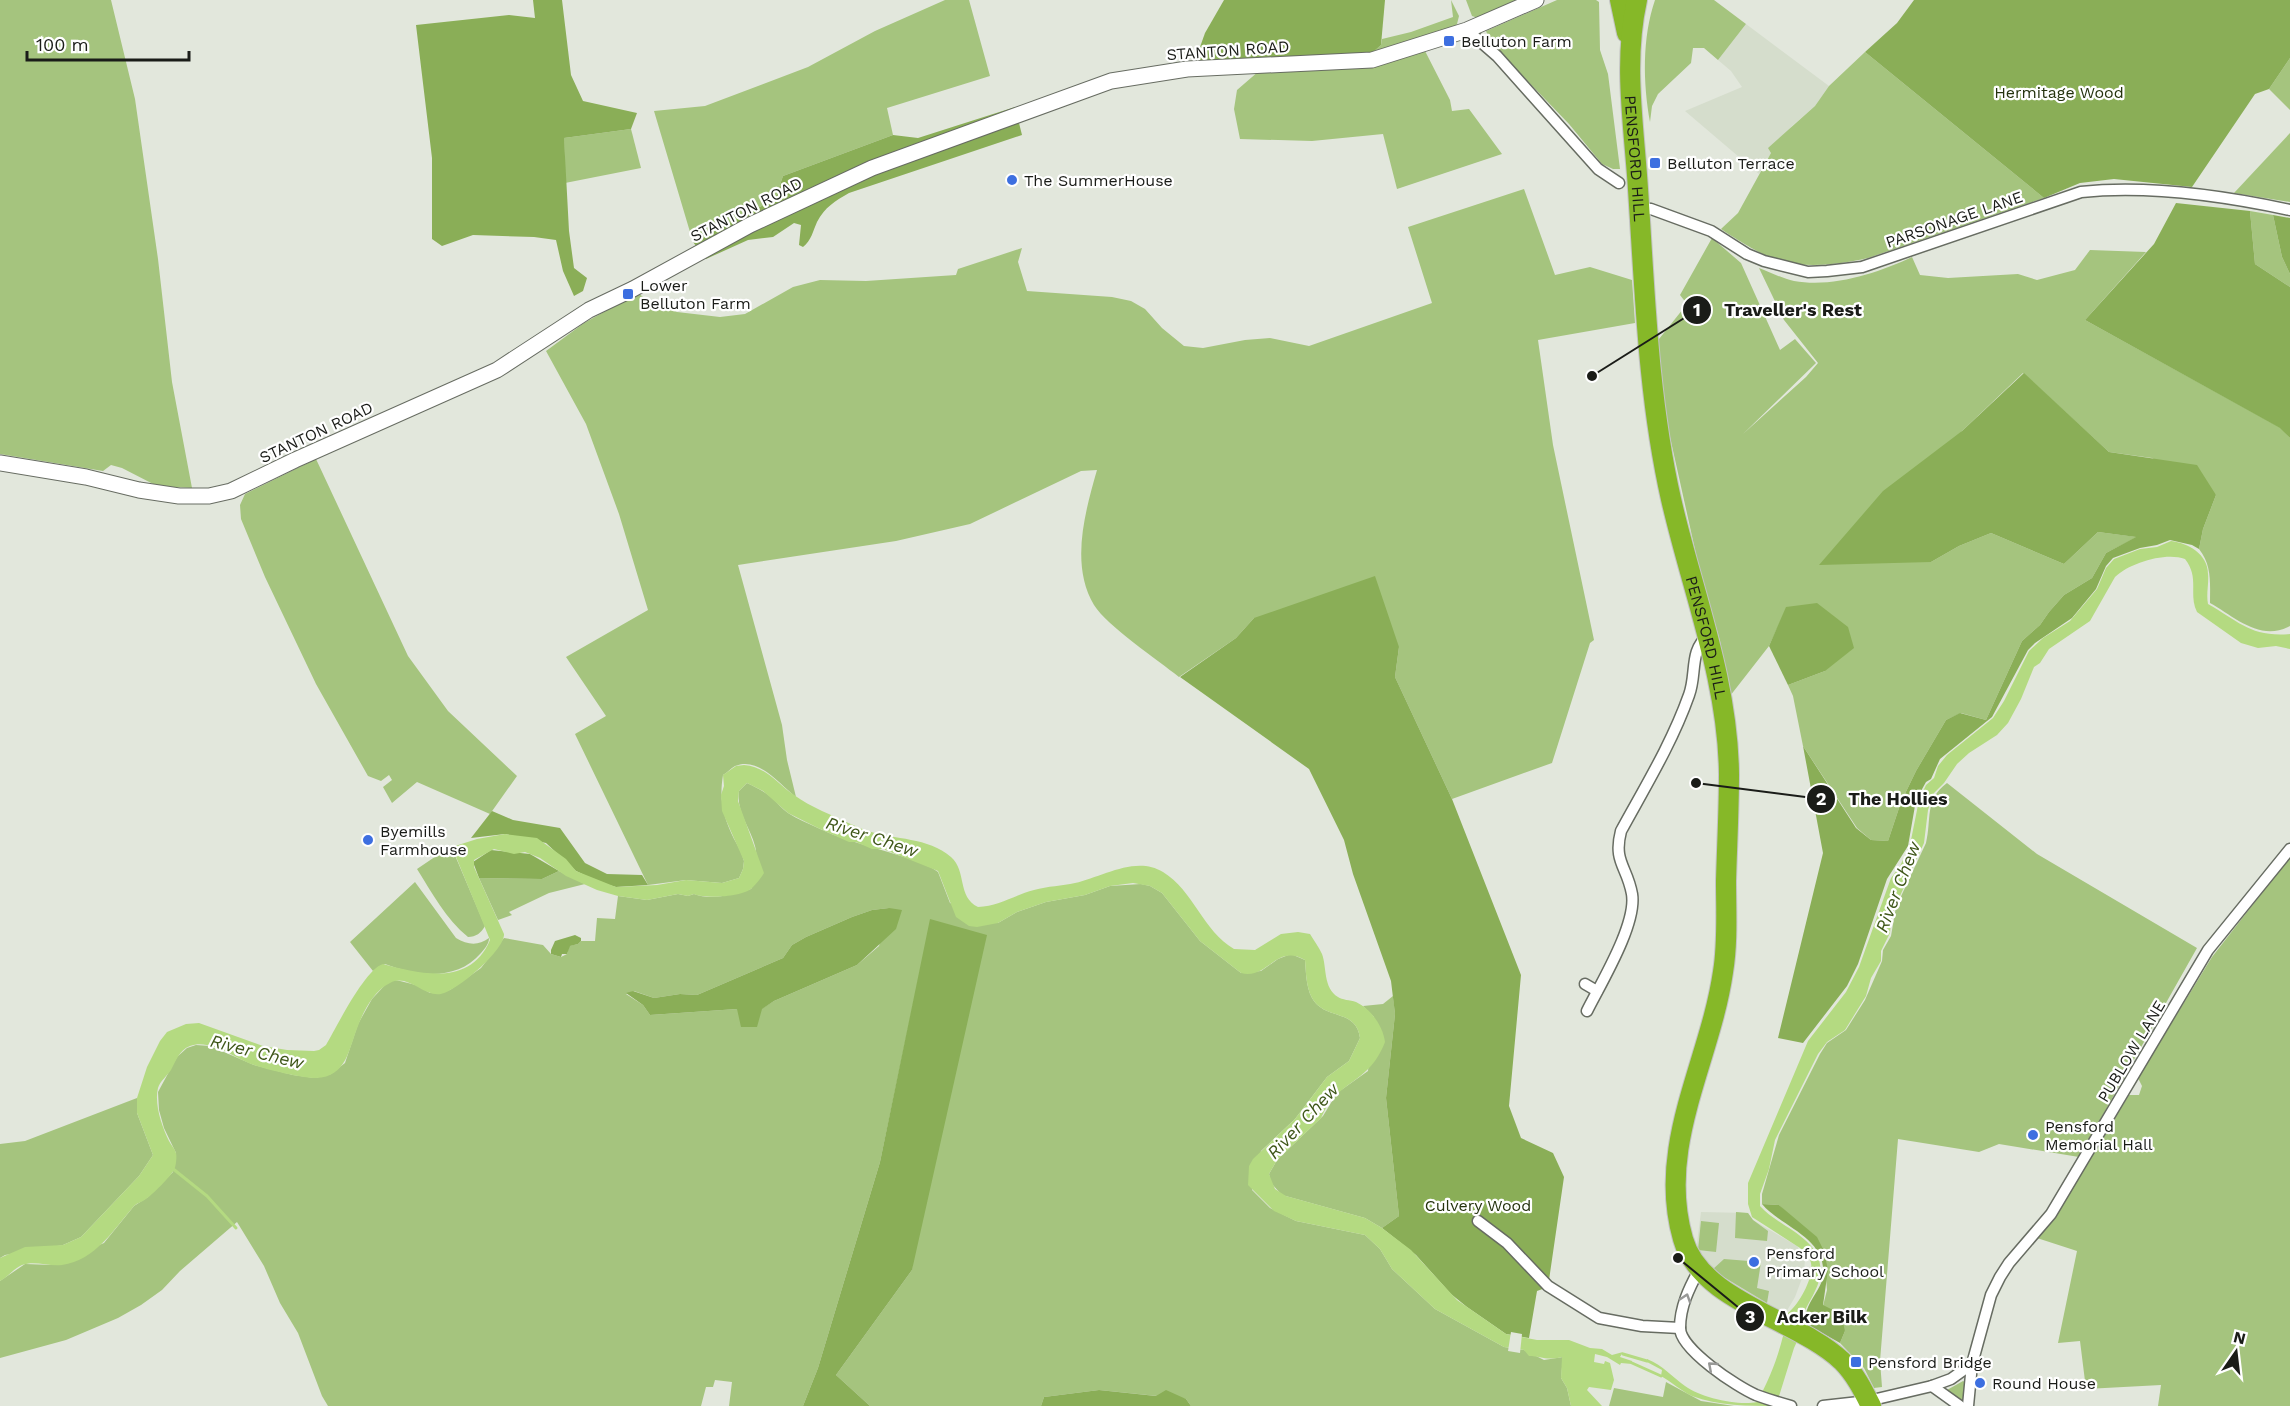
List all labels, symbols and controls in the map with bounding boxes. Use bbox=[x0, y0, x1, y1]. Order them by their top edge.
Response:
scale bar bbox=[27, 24, 189, 62]
place label: Belluton Farm bbox=[1461, 32, 1572, 51]
text: 100 m bbox=[36, 34, 89, 55]
marker: Belluton Farm bbox=[1442, 34, 1456, 48]
street label: STANTON ROAD bbox=[1166, 37, 1290, 64]
park label: Hermitage Wood bbox=[1994, 83, 2124, 102]
street label: PENSFORD HILL bbox=[1621, 95, 1649, 223]
place label: Belluton Terrace bbox=[1667, 154, 1795, 173]
marker: Belluton Terrace bbox=[1648, 156, 1662, 170]
place label: The SummerHouse bbox=[1024, 171, 1173, 190]
street label: STANTON ROAD bbox=[687, 173, 805, 246]
marker: The SummerHouse bbox=[1005, 173, 1019, 187]
street label: PARSONAGE LANE bbox=[1883, 187, 2025, 252]
place label: Lower Belluton Farm bbox=[640, 276, 751, 313]
marker: Lower Belluton Farm bbox=[621, 287, 635, 301]
callout: Traveller's Rest bbox=[1682, 292, 1874, 328]
text: 1 bbox=[1693, 299, 1701, 320]
text: Traveller's Rest bbox=[1724, 299, 1862, 320]
street label: STANTON ROAD bbox=[256, 398, 376, 467]
street label: PENSFORD HILL bbox=[1682, 574, 1731, 701]
callout: The Hollies bbox=[1806, 781, 1960, 817]
text: 2 bbox=[1816, 788, 1826, 809]
text: The Hollies bbox=[1848, 788, 1948, 809]
water label: River Chew bbox=[824, 812, 922, 862]
place label: Byemills Farmhouse bbox=[380, 822, 467, 859]
marker: Byemills Farmhouse bbox=[361, 833, 375, 847]
water label: River Chew bbox=[1871, 837, 1925, 935]
street label: PUBLOW LANE bbox=[2094, 997, 2169, 1105]
water label: River Chew bbox=[208, 1030, 307, 1074]
water label: River Chew bbox=[1262, 1077, 1344, 1163]
place label: Pensford Memorial Hall bbox=[2045, 1117, 2153, 1154]
marker: Pensford Memorial Hall bbox=[2026, 1128, 2040, 1142]
park label: Culvery Wood bbox=[1425, 1196, 1531, 1215]
place label: Pensford Primary School bbox=[1766, 1244, 1884, 1281]
marker: Pensford Primary School bbox=[1747, 1255, 1761, 1269]
one-way arrow bbox=[1679, 1293, 1691, 1304]
callout: Acker Bilk bbox=[1735, 1299, 1879, 1335]
text: 3 bbox=[1745, 1306, 1755, 1327]
text: Acker Bilk bbox=[1777, 1306, 1868, 1327]
north arrow bbox=[2206, 1322, 2266, 1382]
text: N bbox=[2231, 1327, 2248, 1349]
place label: Pensford Bridge bbox=[1868, 1353, 1992, 1372]
marker: Pensford Bridge bbox=[1849, 1355, 1863, 1369]
one-way arrow bbox=[1708, 1362, 1719, 1373]
place label: Round House bbox=[1992, 1374, 2096, 1393]
marker: Round House bbox=[1973, 1376, 1987, 1390]

